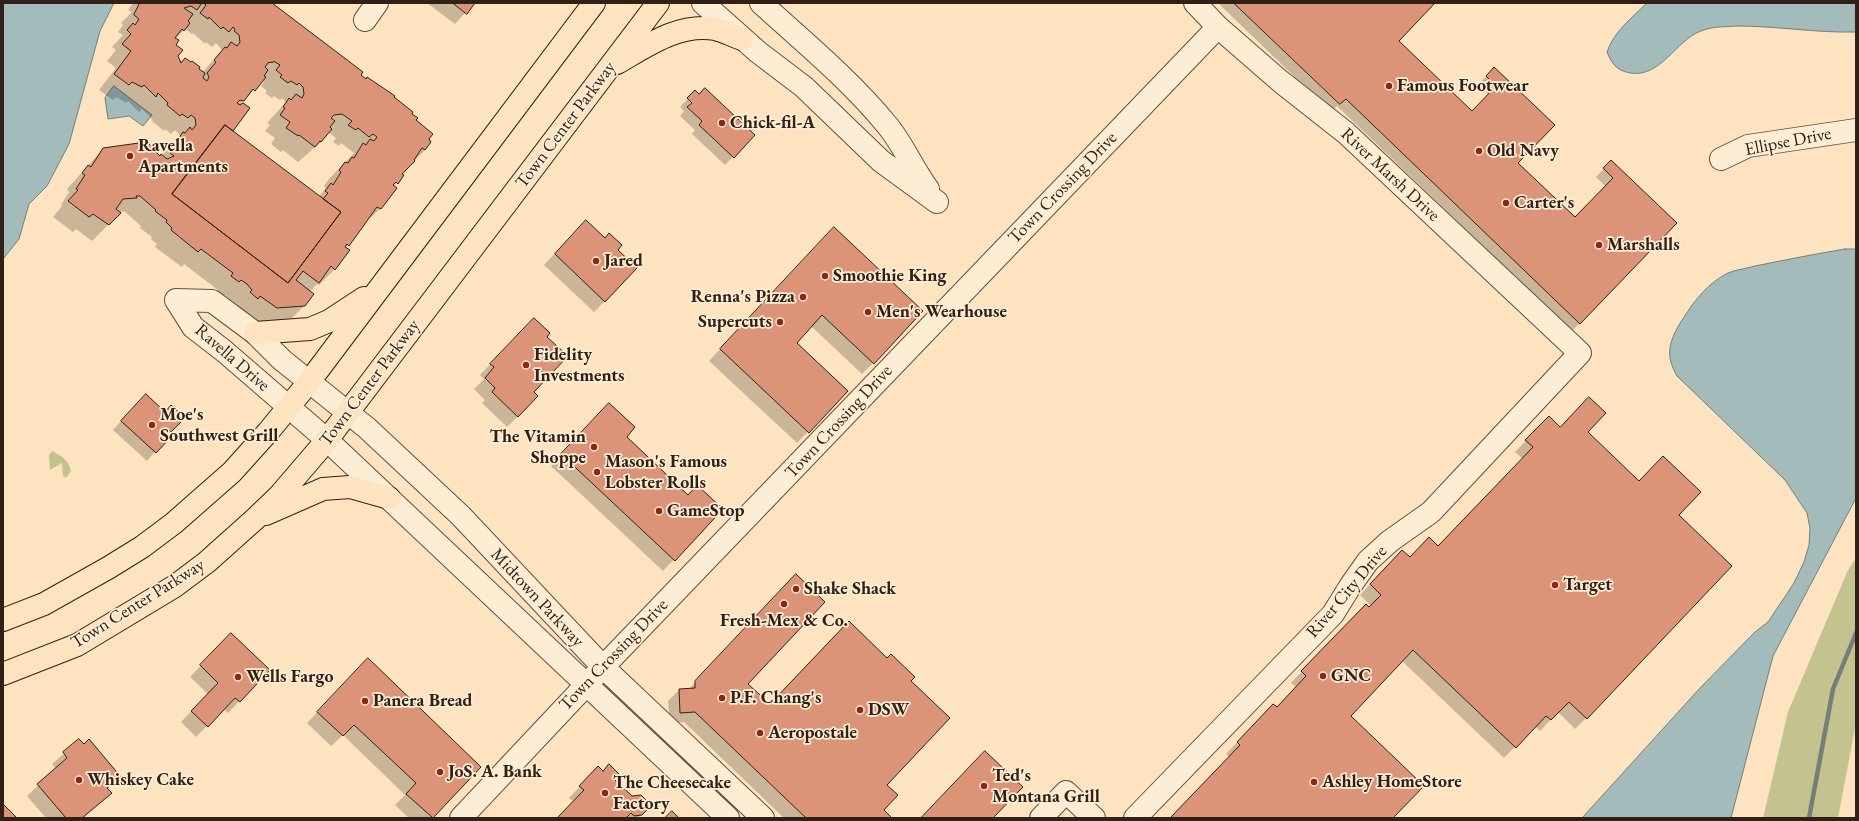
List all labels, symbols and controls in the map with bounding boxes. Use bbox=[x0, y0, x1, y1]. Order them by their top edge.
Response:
street label: Town Center Parkway bbox=[511, 57, 621, 193]
place label: Famous Footwear bbox=[1397, 75, 1529, 97]
marker: Famous Footwear bbox=[1384, 81, 1394, 91]
place label: Chick-fil-A bbox=[730, 112, 815, 134]
marker: Chick-fil-A bbox=[717, 118, 727, 128]
street label: Ellipse Drive bbox=[1743, 123, 1833, 161]
street label: River Marsh Drive bbox=[1336, 124, 1444, 226]
street label: Town Crossing Drive bbox=[1004, 127, 1122, 249]
place label: Ravella Apartments bbox=[138, 135, 228, 178]
place label: Old Navy bbox=[1487, 140, 1559, 162]
marker: Old Navy bbox=[1474, 146, 1484, 156]
marker: Ravella Apartments bbox=[125, 151, 135, 161]
place label: Carter's bbox=[1514, 192, 1574, 214]
marker: Carter's bbox=[1501, 198, 1511, 208]
place label: Marshalls bbox=[1607, 234, 1680, 256]
marker: Marshalls bbox=[1594, 240, 1604, 250]
place label: Jared bbox=[604, 250, 643, 272]
marker: Jared bbox=[591, 256, 601, 266]
place label: Smoothie King bbox=[833, 265, 947, 287]
marker: Smoothie King bbox=[820, 271, 830, 281]
place label: Renna's Pizza bbox=[691, 286, 795, 308]
marker: Renna's Pizza bbox=[798, 292, 808, 302]
place label: Men's Wearhouse bbox=[876, 301, 1007, 323]
marker: Men's Wearhouse bbox=[863, 307, 873, 317]
place label: Supercuts bbox=[698, 311, 772, 333]
street label: Town Center Parkway bbox=[315, 315, 425, 451]
marker: Supercuts bbox=[775, 317, 785, 327]
street label: Ravella Drive bbox=[190, 320, 274, 396]
place label: Fidelity Investments bbox=[534, 344, 625, 386]
marker: Fidelity Investments bbox=[521, 360, 531, 370]
street label: Town Crossing Drive bbox=[781, 361, 897, 483]
place label: Moe's Southwest Grill bbox=[160, 404, 278, 446]
marker: Moe's Southwest Grill bbox=[147, 420, 157, 430]
place label: The Vitamin Shoppe bbox=[489, 426, 586, 468]
marker: The Vitamin Shoppe bbox=[589, 442, 599, 452]
place label: Mason's Famous Lobster Rolls bbox=[605, 451, 727, 494]
marker: Mason's Famous Lobster Rolls bbox=[592, 467, 602, 477]
place label: GameStop bbox=[667, 500, 744, 522]
marker: GameStop bbox=[654, 506, 664, 516]
street label: River City Drive bbox=[1302, 541, 1392, 643]
street label: Midtown Parkway bbox=[486, 544, 588, 652]
street label: Town Center Parkway bbox=[67, 554, 209, 654]
place label: Target bbox=[1563, 574, 1612, 596]
place label: Shake Shack bbox=[804, 578, 896, 600]
marker: Target bbox=[1550, 580, 1560, 590]
marker: Shake Shack bbox=[791, 584, 801, 594]
street label: Town Crossing Drive bbox=[555, 594, 673, 716]
marker: Fresh-Mex & Co. bbox=[779, 599, 789, 609]
place label: Fresh-Mex & Co. bbox=[720, 610, 848, 632]
place label: GNC bbox=[1331, 665, 1371, 687]
place label: Wells Fargo bbox=[246, 666, 333, 688]
marker: GNC bbox=[1318, 671, 1328, 681]
marker: Wells Fargo bbox=[233, 672, 243, 682]
place label: P.F. Chang's bbox=[730, 687, 821, 709]
place label: Panera Bread bbox=[373, 690, 472, 712]
marker: P.F. Chang's bbox=[717, 693, 727, 703]
marker: Panera Bread bbox=[360, 696, 370, 706]
place label: DSW bbox=[868, 699, 909, 721]
marker: DSW bbox=[855, 705, 865, 715]
place label: Aeropostale bbox=[768, 722, 857, 744]
marker: Aeropostale bbox=[755, 728, 765, 738]
place label: JoS. A. Bank bbox=[448, 761, 542, 783]
place label: Ted's Montana Grill bbox=[992, 765, 1100, 808]
marker: JoS. A. Bank bbox=[435, 767, 445, 777]
place label: Whiskey Cake bbox=[87, 769, 194, 791]
place label: Ashley HomeStore bbox=[1322, 771, 1462, 793]
place label: The Cheesecake Factory bbox=[613, 772, 731, 814]
marker: Whiskey Cake bbox=[74, 775, 84, 785]
marker: Ashley HomeStore bbox=[1309, 777, 1319, 787]
marker: Ted's Montana Grill bbox=[979, 781, 989, 791]
marker: The Cheesecake Factory bbox=[600, 788, 610, 798]

